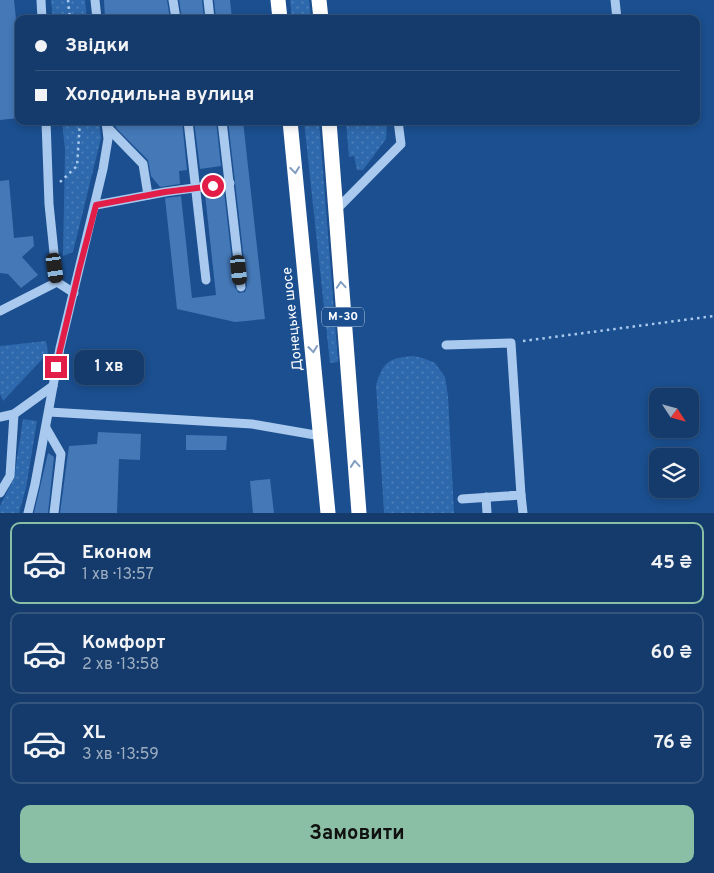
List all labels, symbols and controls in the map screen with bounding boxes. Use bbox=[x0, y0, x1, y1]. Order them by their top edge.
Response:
text: Звідки bbox=[65, 34, 129, 58]
text: Холодильна вулиця bbox=[65, 83, 255, 107]
one-way arrow bbox=[289, 166, 300, 174]
route start bbox=[202, 175, 224, 197]
car bbox=[45, 252, 64, 284]
car bbox=[229, 254, 248, 286]
street label: Донецьке шосе bbox=[279, 266, 307, 372]
one-way arrow bbox=[335, 281, 346, 289]
road number: М-30 bbox=[322, 308, 364, 326]
one-way arrow bbox=[307, 345, 318, 353]
callout: 1 хв bbox=[74, 350, 144, 384]
route end bbox=[45, 356, 67, 378]
text: 1 хв bbox=[94, 357, 124, 377]
north arrow bbox=[649, 388, 699, 438]
map controls bbox=[649, 388, 699, 498]
button: layers bbox=[649, 448, 699, 498]
one-way arrow bbox=[350, 460, 361, 468]
icon: car bbox=[22, 541, 67, 586]
text: Економ bbox=[82, 541, 152, 565]
text: 45 ₴ bbox=[651, 551, 692, 575]
text: 1 хв · 13:57 bbox=[82, 565, 154, 585]
icon: car bbox=[22, 631, 67, 676]
text: Комфорт bbox=[82, 631, 165, 655]
text: 60 ₴ bbox=[651, 641, 692, 665]
text: 2 хв · 13:58 bbox=[82, 655, 159, 675]
icon: car bbox=[22, 721, 67, 766]
text: XL bbox=[82, 721, 105, 745]
text: 76 ₴ bbox=[654, 731, 692, 755]
text: 3 хв · 13:59 bbox=[82, 745, 159, 765]
button: Замовити bbox=[20, 805, 694, 863]

